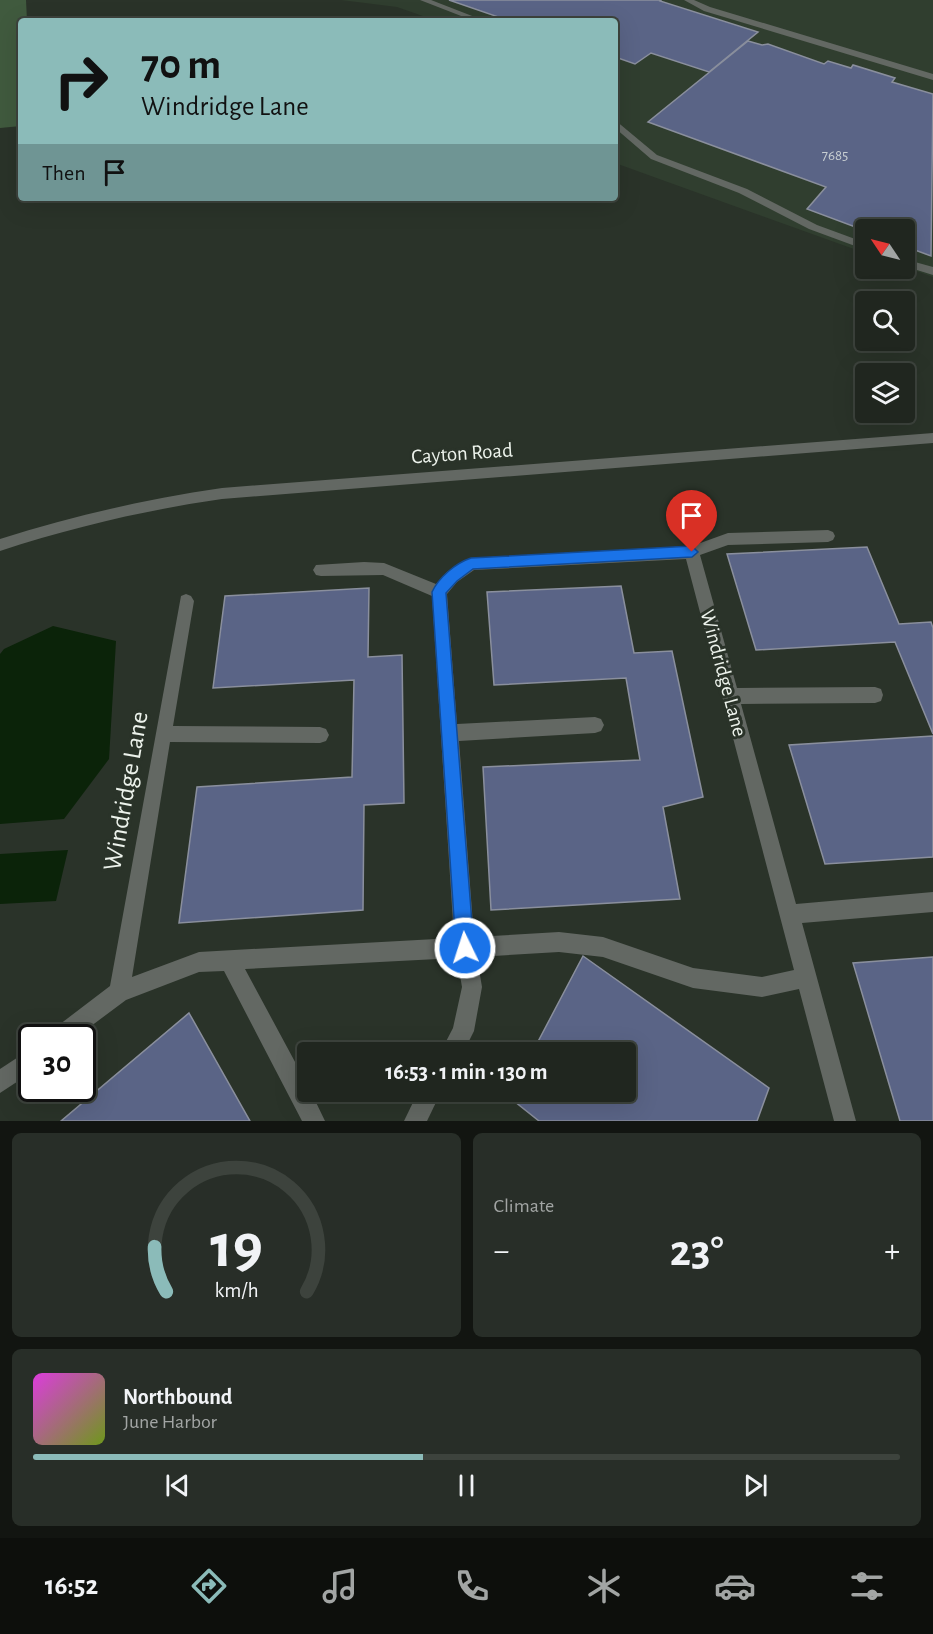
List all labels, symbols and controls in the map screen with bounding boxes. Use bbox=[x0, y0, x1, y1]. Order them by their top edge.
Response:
icon: right bbox=[42, 42, 120, 120]
text: 70 m bbox=[141, 44, 221, 86]
text: Windridge Lane bbox=[141, 93, 309, 120]
house number: 7685 bbox=[822, 148, 848, 163]
icon: arrive bbox=[98, 156, 131, 189]
text: Then bbox=[42, 162, 86, 184]
north arrow bbox=[855, 219, 915, 279]
map controls bbox=[855, 219, 915, 423]
button: search bbox=[855, 291, 915, 351]
button: layers bbox=[855, 363, 915, 423]
street label: Cayton Road bbox=[410, 439, 514, 468]
pin bbox=[666, 490, 717, 552]
icon: arrive bbox=[675, 499, 708, 532]
street label: Windridge Lane bbox=[696, 607, 751, 739]
street label: Windridge Lane bbox=[99, 709, 153, 873]
position arrow bbox=[433, 916, 497, 980]
speed limit sign: 30 bbox=[18, 1024, 96, 1102]
text: 16:53 · 1 min · 130 m bbox=[385, 1061, 548, 1083]
text: Climate bbox=[494, 1196, 554, 1216]
text: 19 bbox=[210, 1216, 263, 1278]
text: 23° bbox=[670, 1229, 724, 1274]
text: − bbox=[494, 1235, 509, 1268]
text: + bbox=[884, 1235, 900, 1268]
text: km/h bbox=[214, 1280, 258, 1301]
text: Northbound bbox=[123, 1386, 232, 1408]
text: June Harbor bbox=[123, 1412, 217, 1432]
icon: previous bbox=[161, 1469, 194, 1502]
icon: pause bbox=[450, 1469, 483, 1502]
icon: next bbox=[739, 1469, 772, 1502]
icon: directions bbox=[188, 1565, 230, 1607]
icon: music bbox=[319, 1565, 361, 1607]
icon: phone bbox=[451, 1565, 493, 1607]
icon: climate bbox=[583, 1565, 625, 1607]
icon: car bbox=[714, 1565, 756, 1607]
icon: filters bbox=[846, 1565, 888, 1607]
text: 16:52 bbox=[45, 1572, 98, 1599]

